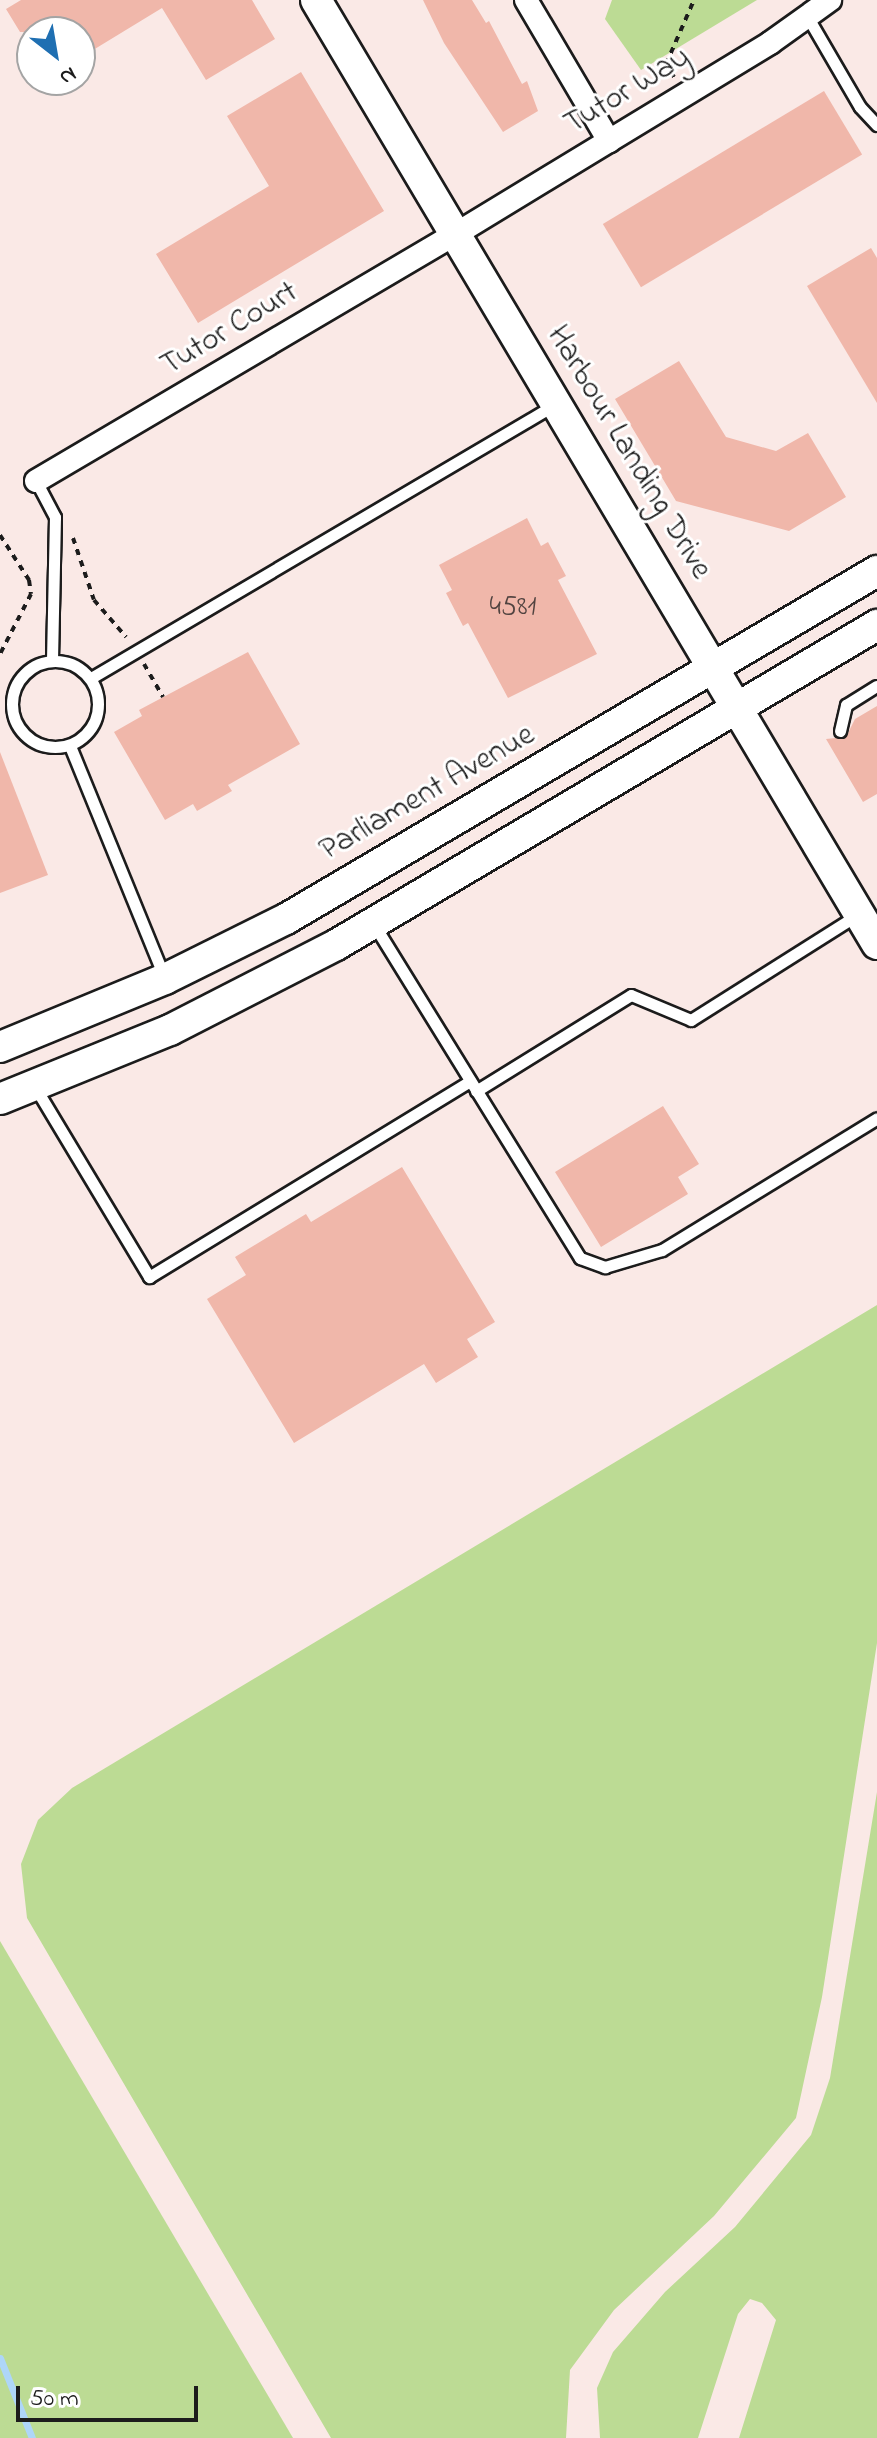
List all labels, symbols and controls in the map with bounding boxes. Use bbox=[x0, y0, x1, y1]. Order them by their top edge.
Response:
north arrow bbox=[16, 16, 96, 96]
street label: Tutor Way bbox=[558, 40, 698, 144]
text: N bbox=[53, 57, 82, 92]
street label: Tutor Court bbox=[155, 274, 305, 386]
street label: Harbour Landing Drive bbox=[537, 319, 719, 587]
house number: 4581 bbox=[490, 591, 536, 625]
street label: Parliament Avenue bbox=[314, 717, 542, 871]
scale bar bbox=[20, 2370, 202, 2420]
text: 50 m bbox=[30, 2382, 79, 2417]

